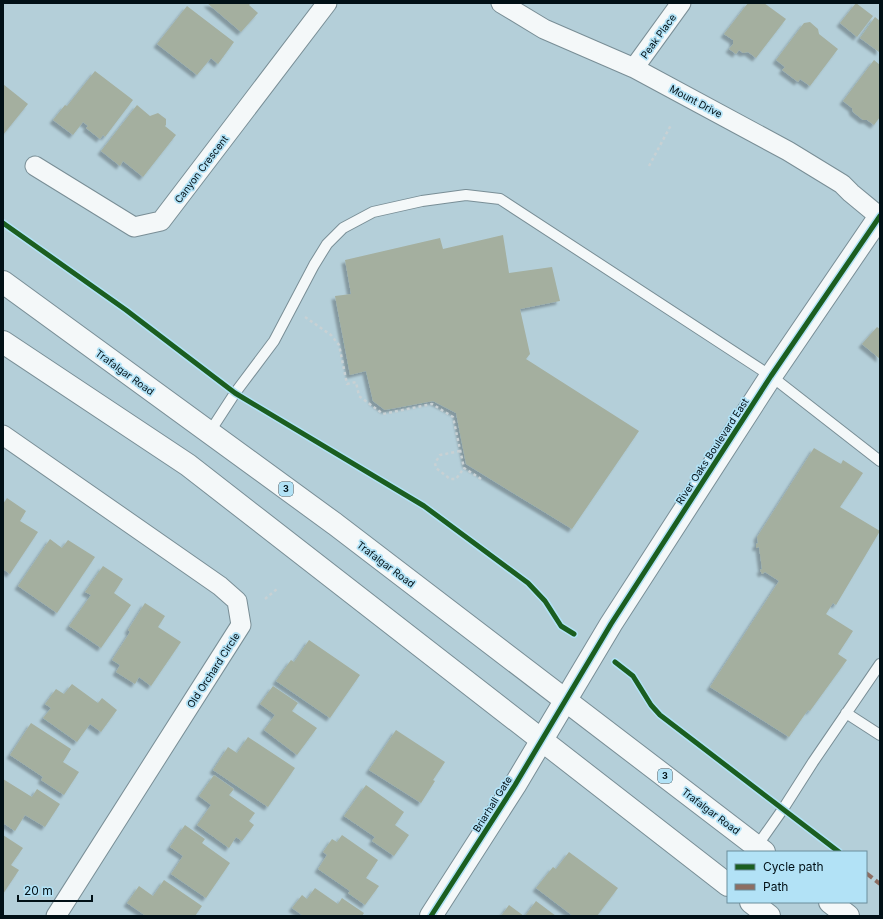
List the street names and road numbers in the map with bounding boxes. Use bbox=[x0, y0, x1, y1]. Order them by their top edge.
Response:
street label: Peak Place bbox=[638, 11, 678, 61]
street label: Mount Drive bbox=[668, 82, 724, 120]
street label: Canyon Crescent bbox=[172, 132, 231, 205]
street label: Trafalgar Road bbox=[93, 347, 157, 397]
street label: River Oaks Boulevard East bbox=[673, 395, 751, 506]
road number: 3 bbox=[279, 482, 293, 496]
street label: Trafalgar Road bbox=[355, 538, 417, 590]
street label: Old Orchard Circle bbox=[184, 630, 242, 710]
road number: 3 bbox=[658, 769, 672, 783]
street label: Briarhall Gate bbox=[470, 774, 514, 834]
street label: Trafalgar Road bbox=[680, 785, 742, 837]

